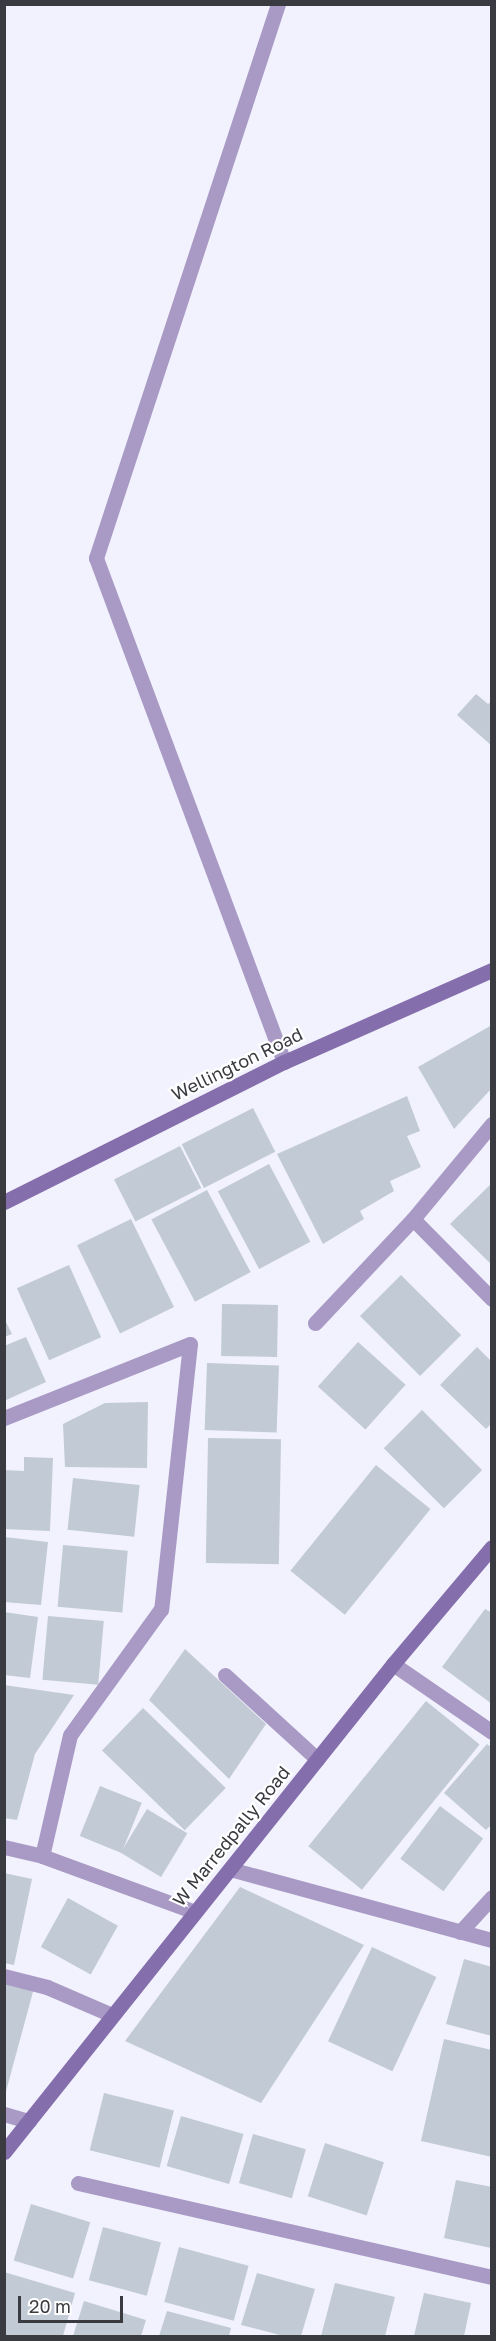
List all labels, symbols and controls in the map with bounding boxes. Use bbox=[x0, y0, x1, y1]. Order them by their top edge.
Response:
street label: Wellington Road bbox=[168, 1023, 306, 1105]
street label: W Marredpally Road bbox=[168, 1762, 294, 1910]
scale bar bbox=[21, 2284, 126, 2322]
text: 20 m bbox=[29, 2295, 71, 2317]

